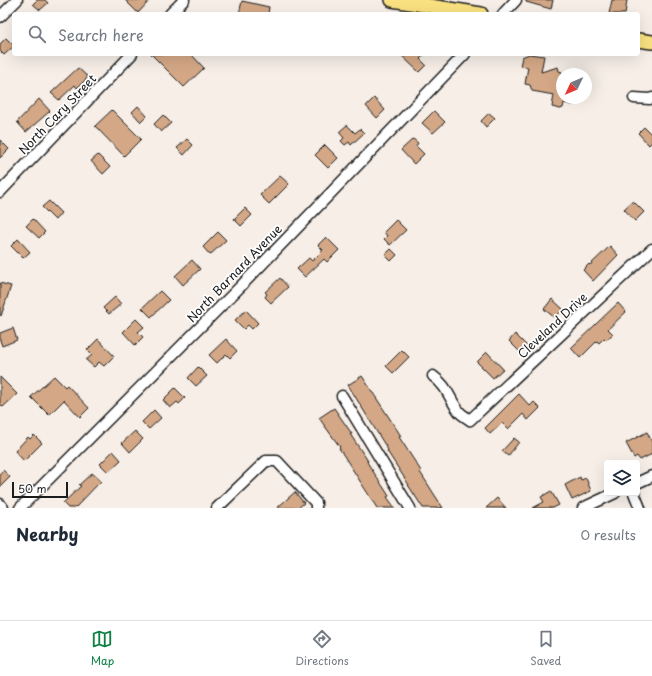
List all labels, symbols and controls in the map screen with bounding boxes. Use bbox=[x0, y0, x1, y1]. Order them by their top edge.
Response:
search box bbox=[12, 12, 640, 56]
icon: search bbox=[26, 23, 48, 45]
text: Search here bbox=[58, 23, 144, 46]
north arrow bbox=[556, 68, 592, 104]
street label: North Cary Street bbox=[14, 70, 100, 158]
street label: North Barnard Avenue bbox=[182, 220, 286, 326]
street label: Cleveland Drive bbox=[513, 288, 591, 362]
map controls bbox=[604, 460, 640, 496]
button: layers bbox=[604, 460, 640, 496]
scale bar bbox=[12, 480, 68, 499]
text: 50 m bbox=[18, 480, 47, 497]
text: Nearby bbox=[16, 521, 78, 547]
text: 0 results bbox=[581, 525, 636, 544]
tab: Map bbox=[91, 628, 114, 669]
tab: Directions bbox=[295, 628, 349, 669]
tab: Saved bbox=[530, 628, 561, 669]

